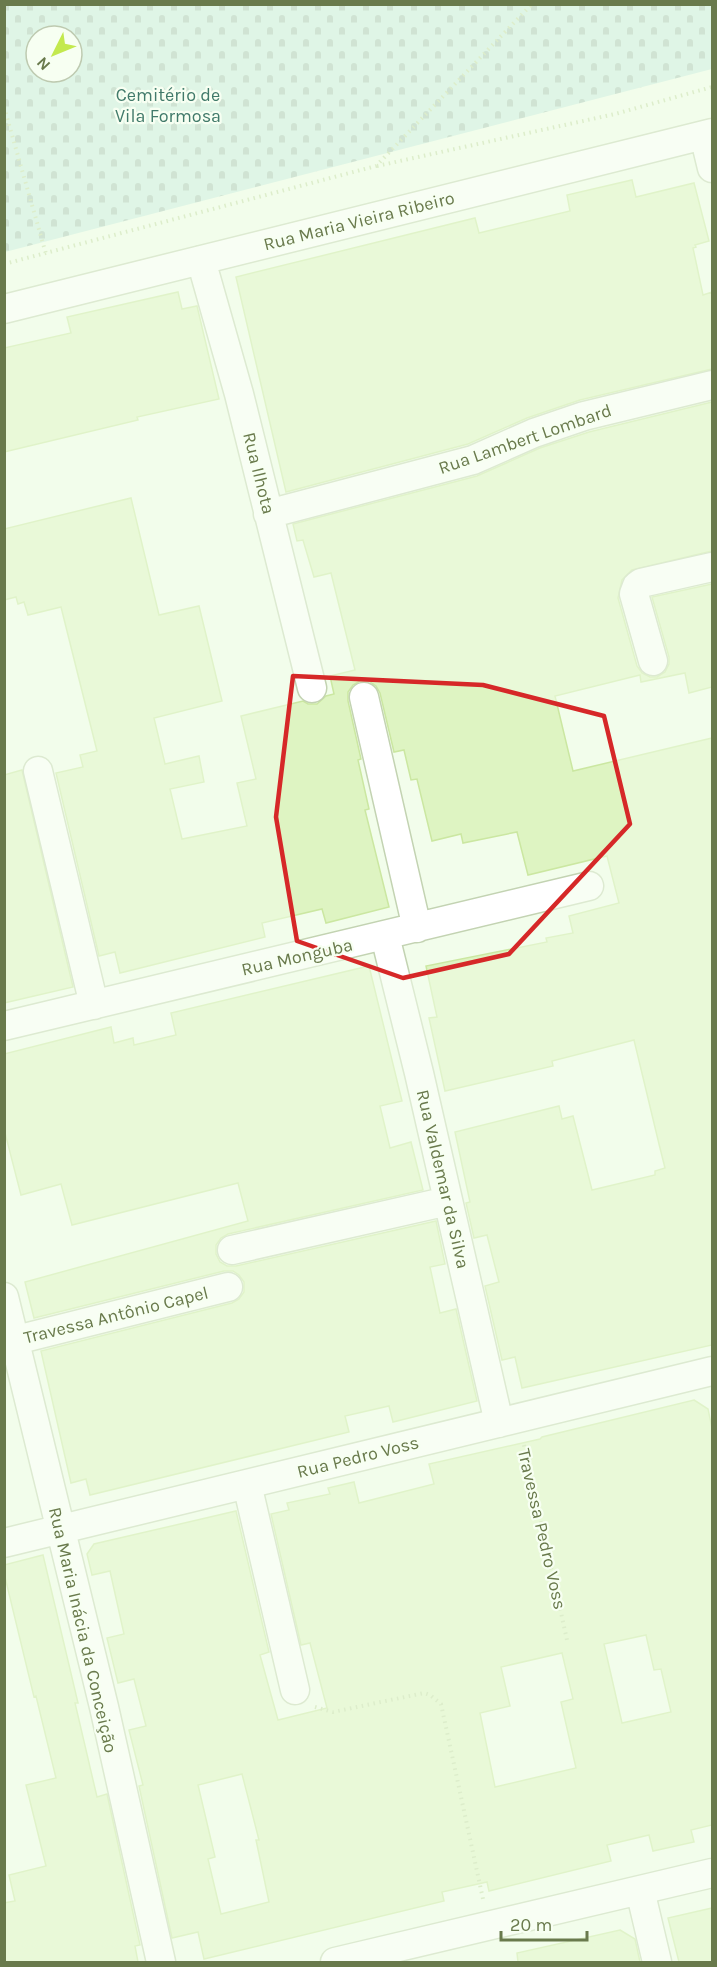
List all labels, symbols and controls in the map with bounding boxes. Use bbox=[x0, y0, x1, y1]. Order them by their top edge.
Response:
north arrow bbox=[24, 24, 84, 84]
text: N bbox=[33, 53, 54, 75]
park label: Cemitério de Vila Formosa bbox=[115, 84, 221, 127]
street label: Rua Maria Vieira Ribeiro bbox=[261, 187, 457, 255]
street label: Rua Lambert Lombard bbox=[436, 399, 614, 479]
street label: Rua Ilhota bbox=[238, 430, 280, 516]
street label: Rua Monguba bbox=[239, 933, 355, 981]
street label: Rua Valdemar da Silva bbox=[412, 1087, 474, 1271]
street label: Travessa Antônio Capel bbox=[21, 1281, 211, 1349]
street label: Rua Pedro Voss bbox=[295, 1431, 421, 1483]
street label: Travessa Pedro Voss bbox=[513, 1446, 571, 1612]
street label: Rua Maria Inácia da Conceição bbox=[44, 1505, 122, 1755]
scale bar bbox=[501, 1904, 586, 1942]
text: 20 m bbox=[510, 1914, 552, 1936]

